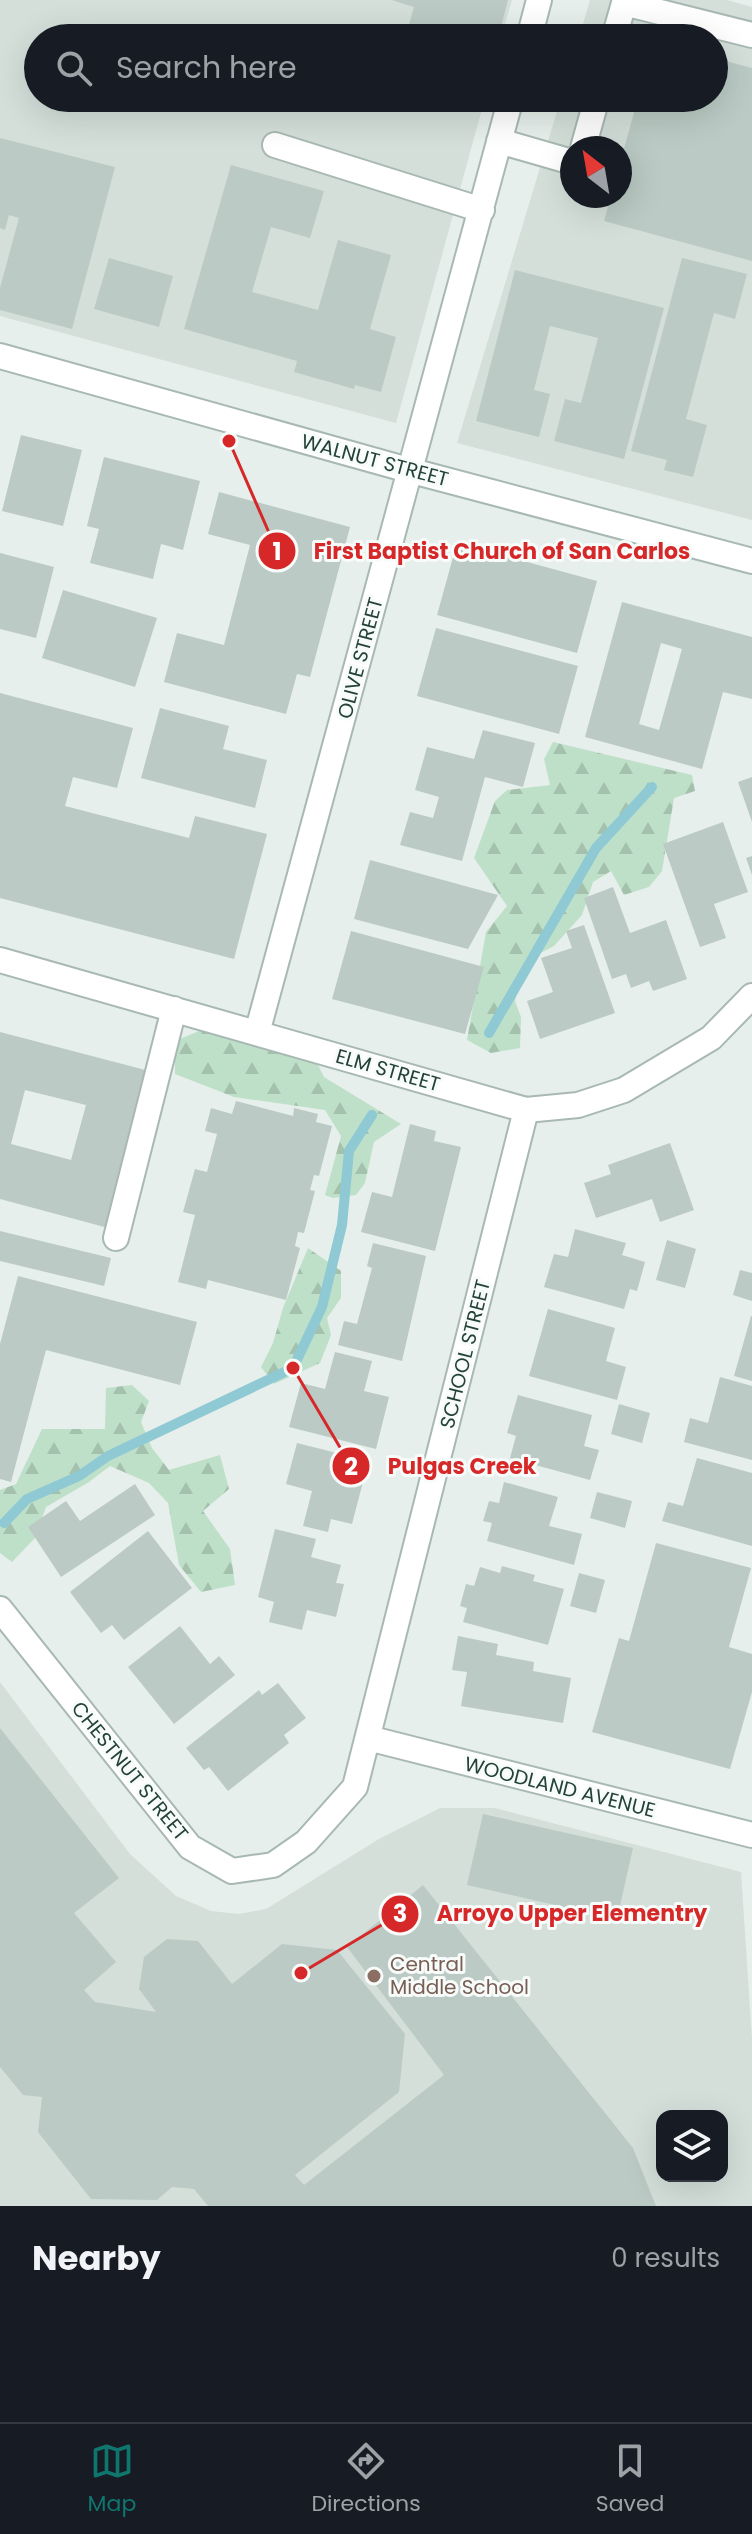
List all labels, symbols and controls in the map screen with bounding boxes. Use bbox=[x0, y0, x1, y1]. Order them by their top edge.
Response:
search box bbox=[24, 24, 728, 112]
icon: search bbox=[52, 46, 96, 90]
text: Search here bbox=[116, 46, 297, 89]
north arrow bbox=[560, 136, 632, 208]
street label: WALNUT STREET bbox=[298, 427, 452, 493]
callout: First Baptist Church of San Carlos bbox=[257, 528, 706, 574]
text: 1 bbox=[272, 535, 282, 568]
text: First Baptist Church of San Carlos bbox=[314, 536, 690, 567]
street label: OLIVE STREET bbox=[330, 594, 390, 722]
street label: ELM STREET bbox=[332, 1042, 444, 1098]
street label: SCHOOL STREET bbox=[433, 1276, 497, 1431]
callout: Pulgas Creek bbox=[331, 1443, 552, 1489]
text: 2 bbox=[344, 1450, 358, 1483]
text: Pulgas Creek bbox=[388, 1451, 537, 1482]
street label: CHESTNUT STREET bbox=[65, 1695, 195, 1847]
street label: WOODLAND AVENUE bbox=[462, 1750, 658, 1824]
callout: Arroyo Upper Elementry bbox=[380, 1891, 723, 1937]
text: 3 bbox=[393, 1897, 407, 1930]
text: Arroyo Upper Elementry bbox=[437, 1898, 707, 1929]
place label: Central Middle School bbox=[390, 1950, 529, 2001]
marker: Central Middle School bbox=[365, 1967, 383, 1985]
map controls bbox=[656, 2110, 728, 2182]
button: layers bbox=[656, 2110, 728, 2182]
text: Nearby bbox=[32, 2234, 161, 2282]
text: 0 results bbox=[611, 2240, 720, 2276]
tab: Map bbox=[88, 2439, 136, 2520]
tab: Directions bbox=[311, 2439, 421, 2520]
tab: Saved bbox=[596, 2439, 664, 2520]

